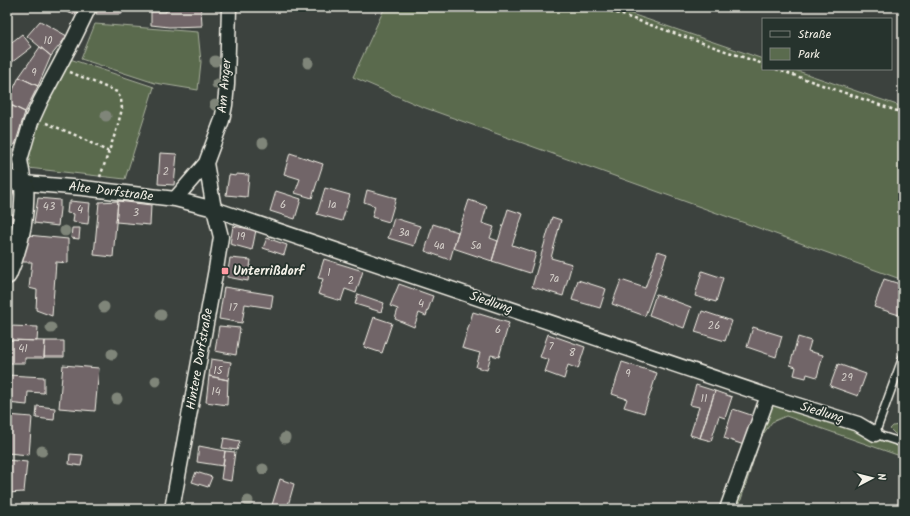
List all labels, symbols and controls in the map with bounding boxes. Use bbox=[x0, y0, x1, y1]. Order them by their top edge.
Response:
legend bbox=[762, 18, 892, 70]
text: Straße bbox=[798, 25, 832, 44]
house number: 10 bbox=[44, 32, 53, 50]
text: Park bbox=[798, 45, 820, 64]
street label: Am Anger bbox=[212, 57, 238, 114]
house number: 9 bbox=[31, 64, 37, 82]
house number: 2 bbox=[163, 163, 169, 181]
street label: Alte Dorfstraße bbox=[67, 176, 155, 208]
house number: 6 bbox=[280, 196, 286, 214]
house number: 1a bbox=[328, 196, 336, 214]
house number: 43 bbox=[43, 198, 55, 216]
house number: 4 bbox=[77, 201, 83, 219]
house number: 3 bbox=[133, 204, 139, 222]
house number: 3a bbox=[398, 224, 410, 242]
house number: 19 bbox=[237, 228, 246, 246]
house number: 4a bbox=[433, 237, 445, 255]
house number: 5a bbox=[470, 237, 482, 255]
place label: Unterrißdorf bbox=[233, 261, 305, 282]
house number: 1 bbox=[327, 264, 331, 282]
marker: Unterrißdorf bbox=[220, 266, 230, 276]
house number: 7a bbox=[549, 270, 559, 288]
house number: 2 bbox=[348, 272, 354, 290]
street label: Siedlung bbox=[466, 286, 516, 320]
house number: 4 bbox=[418, 295, 424, 313]
house number: 17 bbox=[229, 299, 238, 317]
street label: Hintere Dorfstraße bbox=[181, 306, 219, 411]
house number: 26 bbox=[708, 317, 720, 335]
house number: 6 bbox=[495, 321, 501, 339]
house number: 7 bbox=[548, 338, 554, 356]
house number: 41 bbox=[18, 340, 28, 358]
house number: 8 bbox=[569, 344, 576, 362]
house number: 15 bbox=[213, 362, 224, 380]
house number: 9 bbox=[625, 365, 631, 383]
house number: 29 bbox=[841, 369, 854, 387]
house number: 14 bbox=[211, 383, 221, 401]
house number: 11 bbox=[701, 390, 707, 408]
street label: Siedlung bbox=[797, 396, 847, 430]
north arrow bbox=[852, 458, 892, 498]
text: N bbox=[872, 472, 890, 481]

